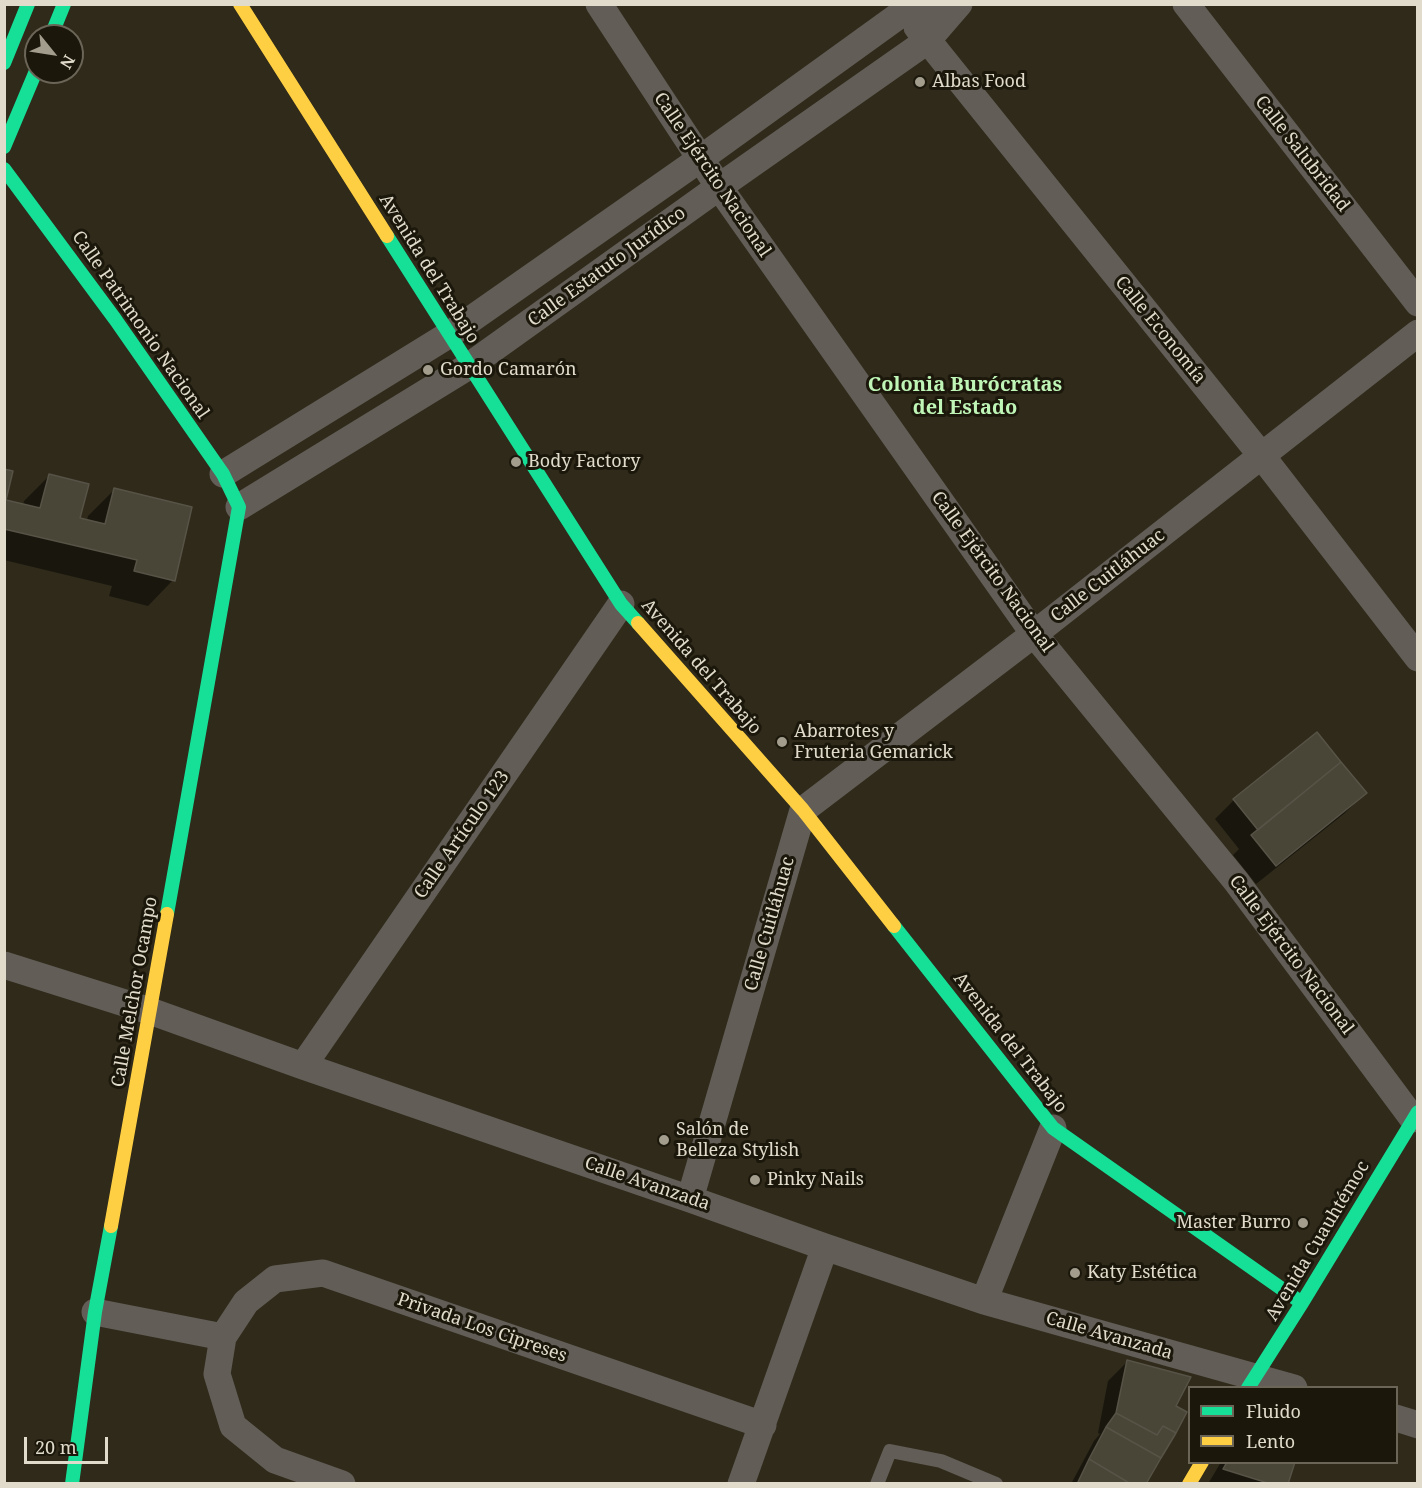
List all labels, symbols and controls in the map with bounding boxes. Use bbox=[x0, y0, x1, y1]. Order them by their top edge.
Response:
north arrow bbox=[24, 24, 84, 84]
text: N bbox=[55, 51, 81, 73]
place label: Albas Food bbox=[932, 71, 1026, 93]
marker: Albas Food bbox=[913, 75, 927, 89]
street label: Calle Ejército Nacional bbox=[649, 89, 775, 261]
street label: Calle Salubridad bbox=[1250, 92, 1354, 216]
street label: Avenida del Trabajo bbox=[374, 190, 484, 348]
street label: Calle Estatuto Jurídico bbox=[524, 202, 690, 332]
street label: Calle Patrimonio Nacional bbox=[67, 227, 213, 423]
street label: Calle Economía bbox=[1110, 272, 1210, 388]
place label: Gordo Camarón bbox=[440, 359, 577, 381]
marker: Gordo Camarón bbox=[421, 363, 435, 377]
district label: Colonia Burócratas del Estado bbox=[868, 373, 1062, 420]
place label: Body Factory bbox=[528, 451, 640, 473]
marker: Body Factory bbox=[509, 455, 523, 469]
street label: Calle Ejército Nacional bbox=[926, 487, 1058, 657]
street label: Calle Cuitláhuac bbox=[1047, 525, 1169, 627]
street label: Avenida del Trabajo bbox=[636, 595, 766, 739]
place label: Abarrotes y Fruteria Gemarick bbox=[794, 721, 953, 764]
marker: Abarrotes y Fruteria Gemarick bbox=[775, 735, 789, 749]
street label: Calle Artículo 123 bbox=[410, 767, 514, 903]
street label: Calle Cuitláhuac bbox=[740, 854, 800, 994]
street label: Calle Ejército Nacional bbox=[1224, 871, 1358, 1039]
street label: Calle Melchor Ocampo bbox=[108, 895, 162, 1089]
street label: Avenida del Trabajo bbox=[949, 969, 1071, 1117]
place label: Salón de Belleza Stylish bbox=[676, 1119, 799, 1162]
marker: Salón de Belleza Stylish bbox=[657, 1133, 671, 1147]
street label: Calle Avanzada bbox=[582, 1152, 712, 1216]
street label: Avenida Cuauhtémoc bbox=[1262, 1157, 1374, 1325]
place label: Pinky Nails bbox=[767, 1169, 864, 1191]
marker: Pinky Nails bbox=[748, 1173, 762, 1187]
place label: Master Burro bbox=[1176, 1212, 1291, 1234]
marker: Master Burro bbox=[1296, 1216, 1310, 1230]
place label: Katy Estética bbox=[1087, 1262, 1197, 1284]
marker: Katy Estética bbox=[1068, 1266, 1082, 1280]
street label: Privada Los Cipreses bbox=[394, 1289, 570, 1367]
street label: Calle Avanzada bbox=[1043, 1308, 1175, 1364]
legend bbox=[1188, 1386, 1398, 1464]
text: Fluido bbox=[1246, 1399, 1301, 1423]
scale bar bbox=[27, 1425, 111, 1463]
text: Lento bbox=[1246, 1429, 1295, 1453]
text: 20 m bbox=[35, 1435, 77, 1459]

